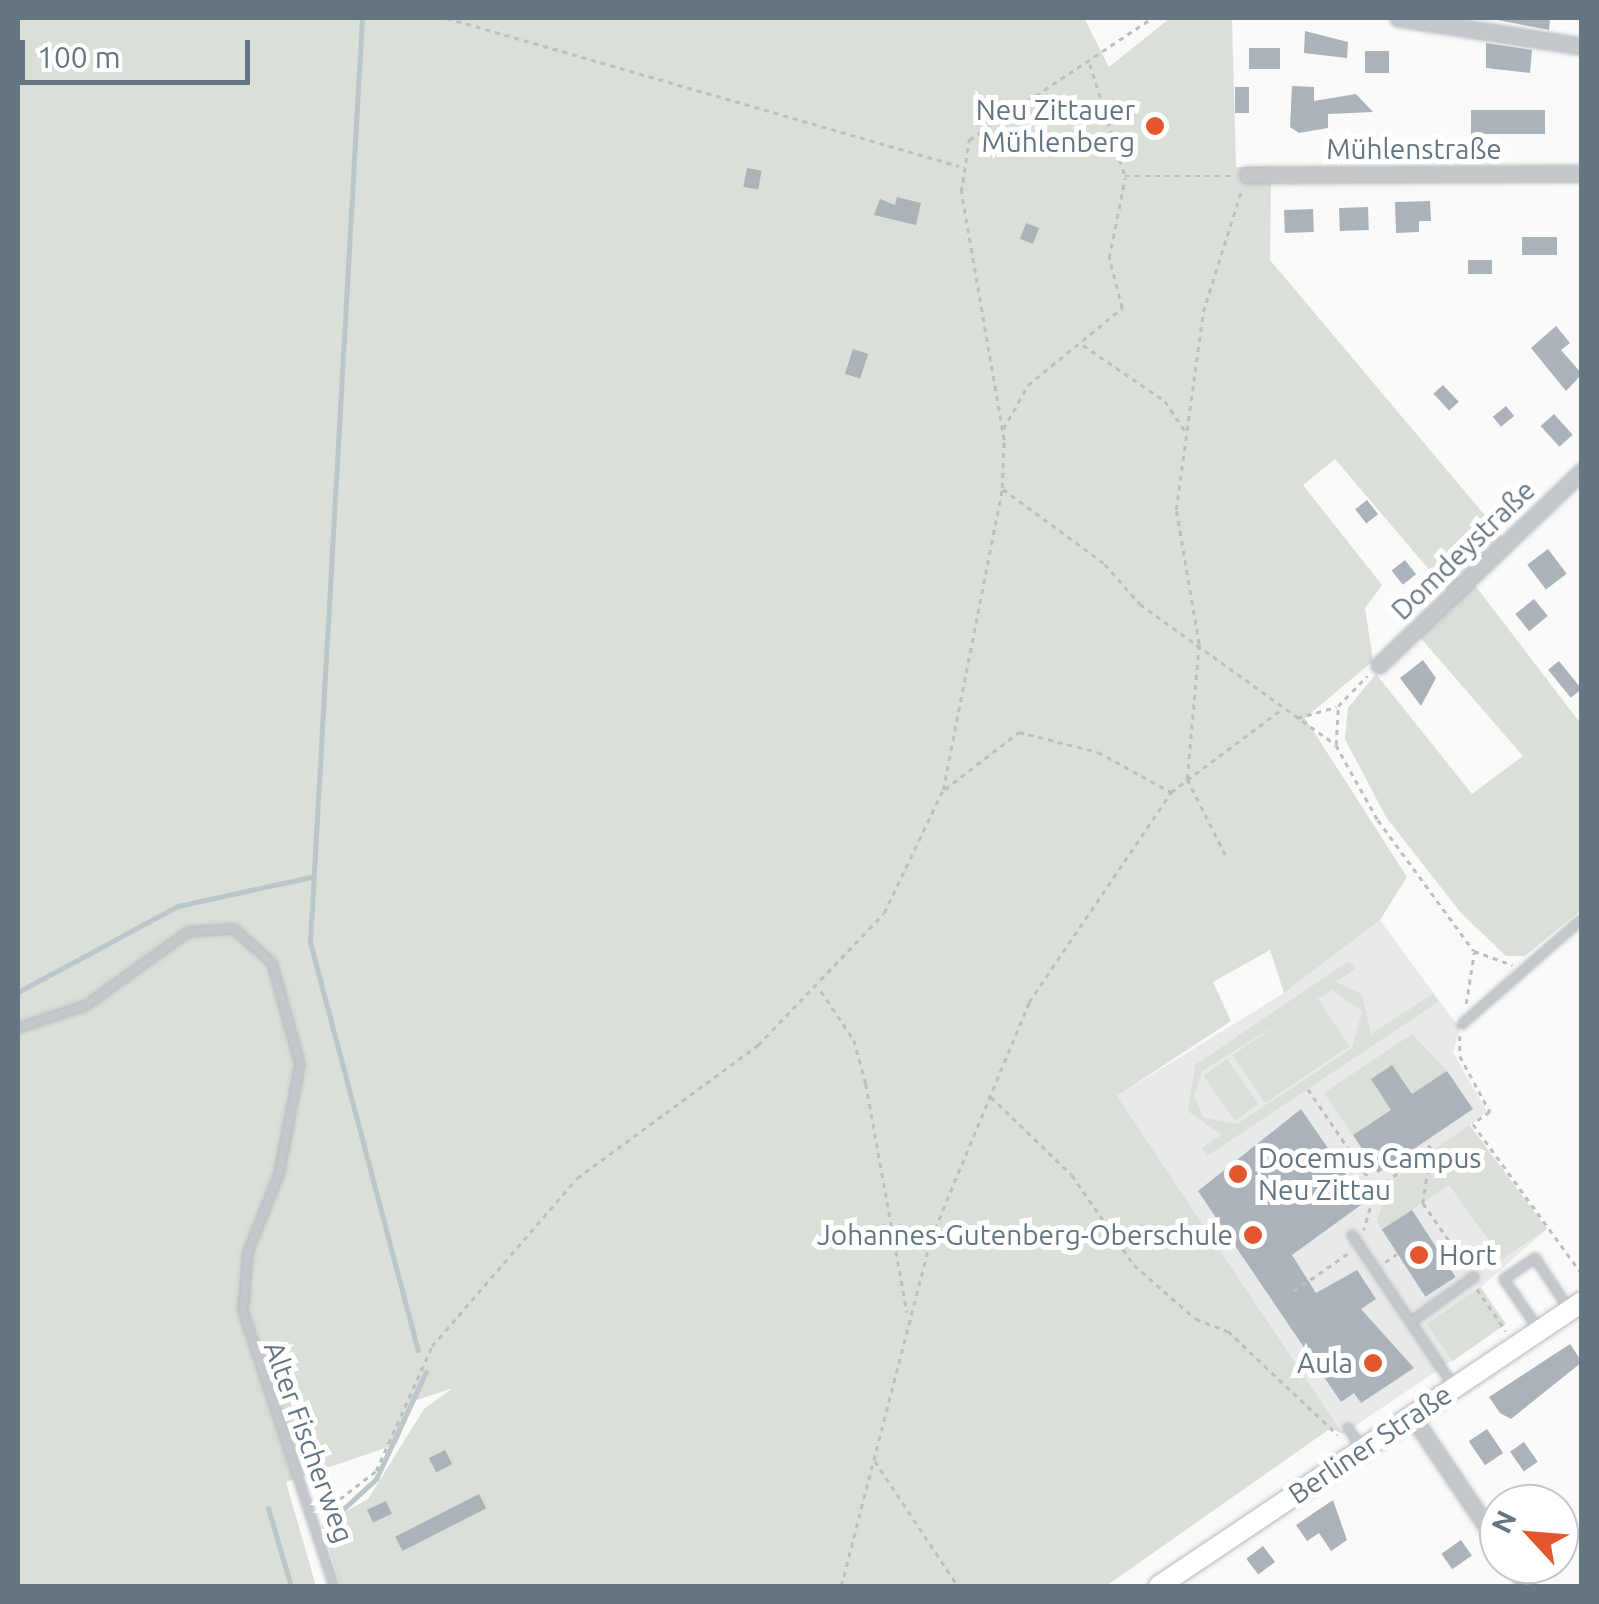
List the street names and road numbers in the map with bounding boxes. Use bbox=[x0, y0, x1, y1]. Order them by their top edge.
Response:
street label: Mühlenstraße bbox=[1326, 132, 1502, 166]
street label: Domdeystraße bbox=[1384, 473, 1542, 627]
street label: Alter Fischerweg bbox=[257, 1337, 361, 1547]
street label: Berliner Straße bbox=[1282, 1377, 1458, 1511]

